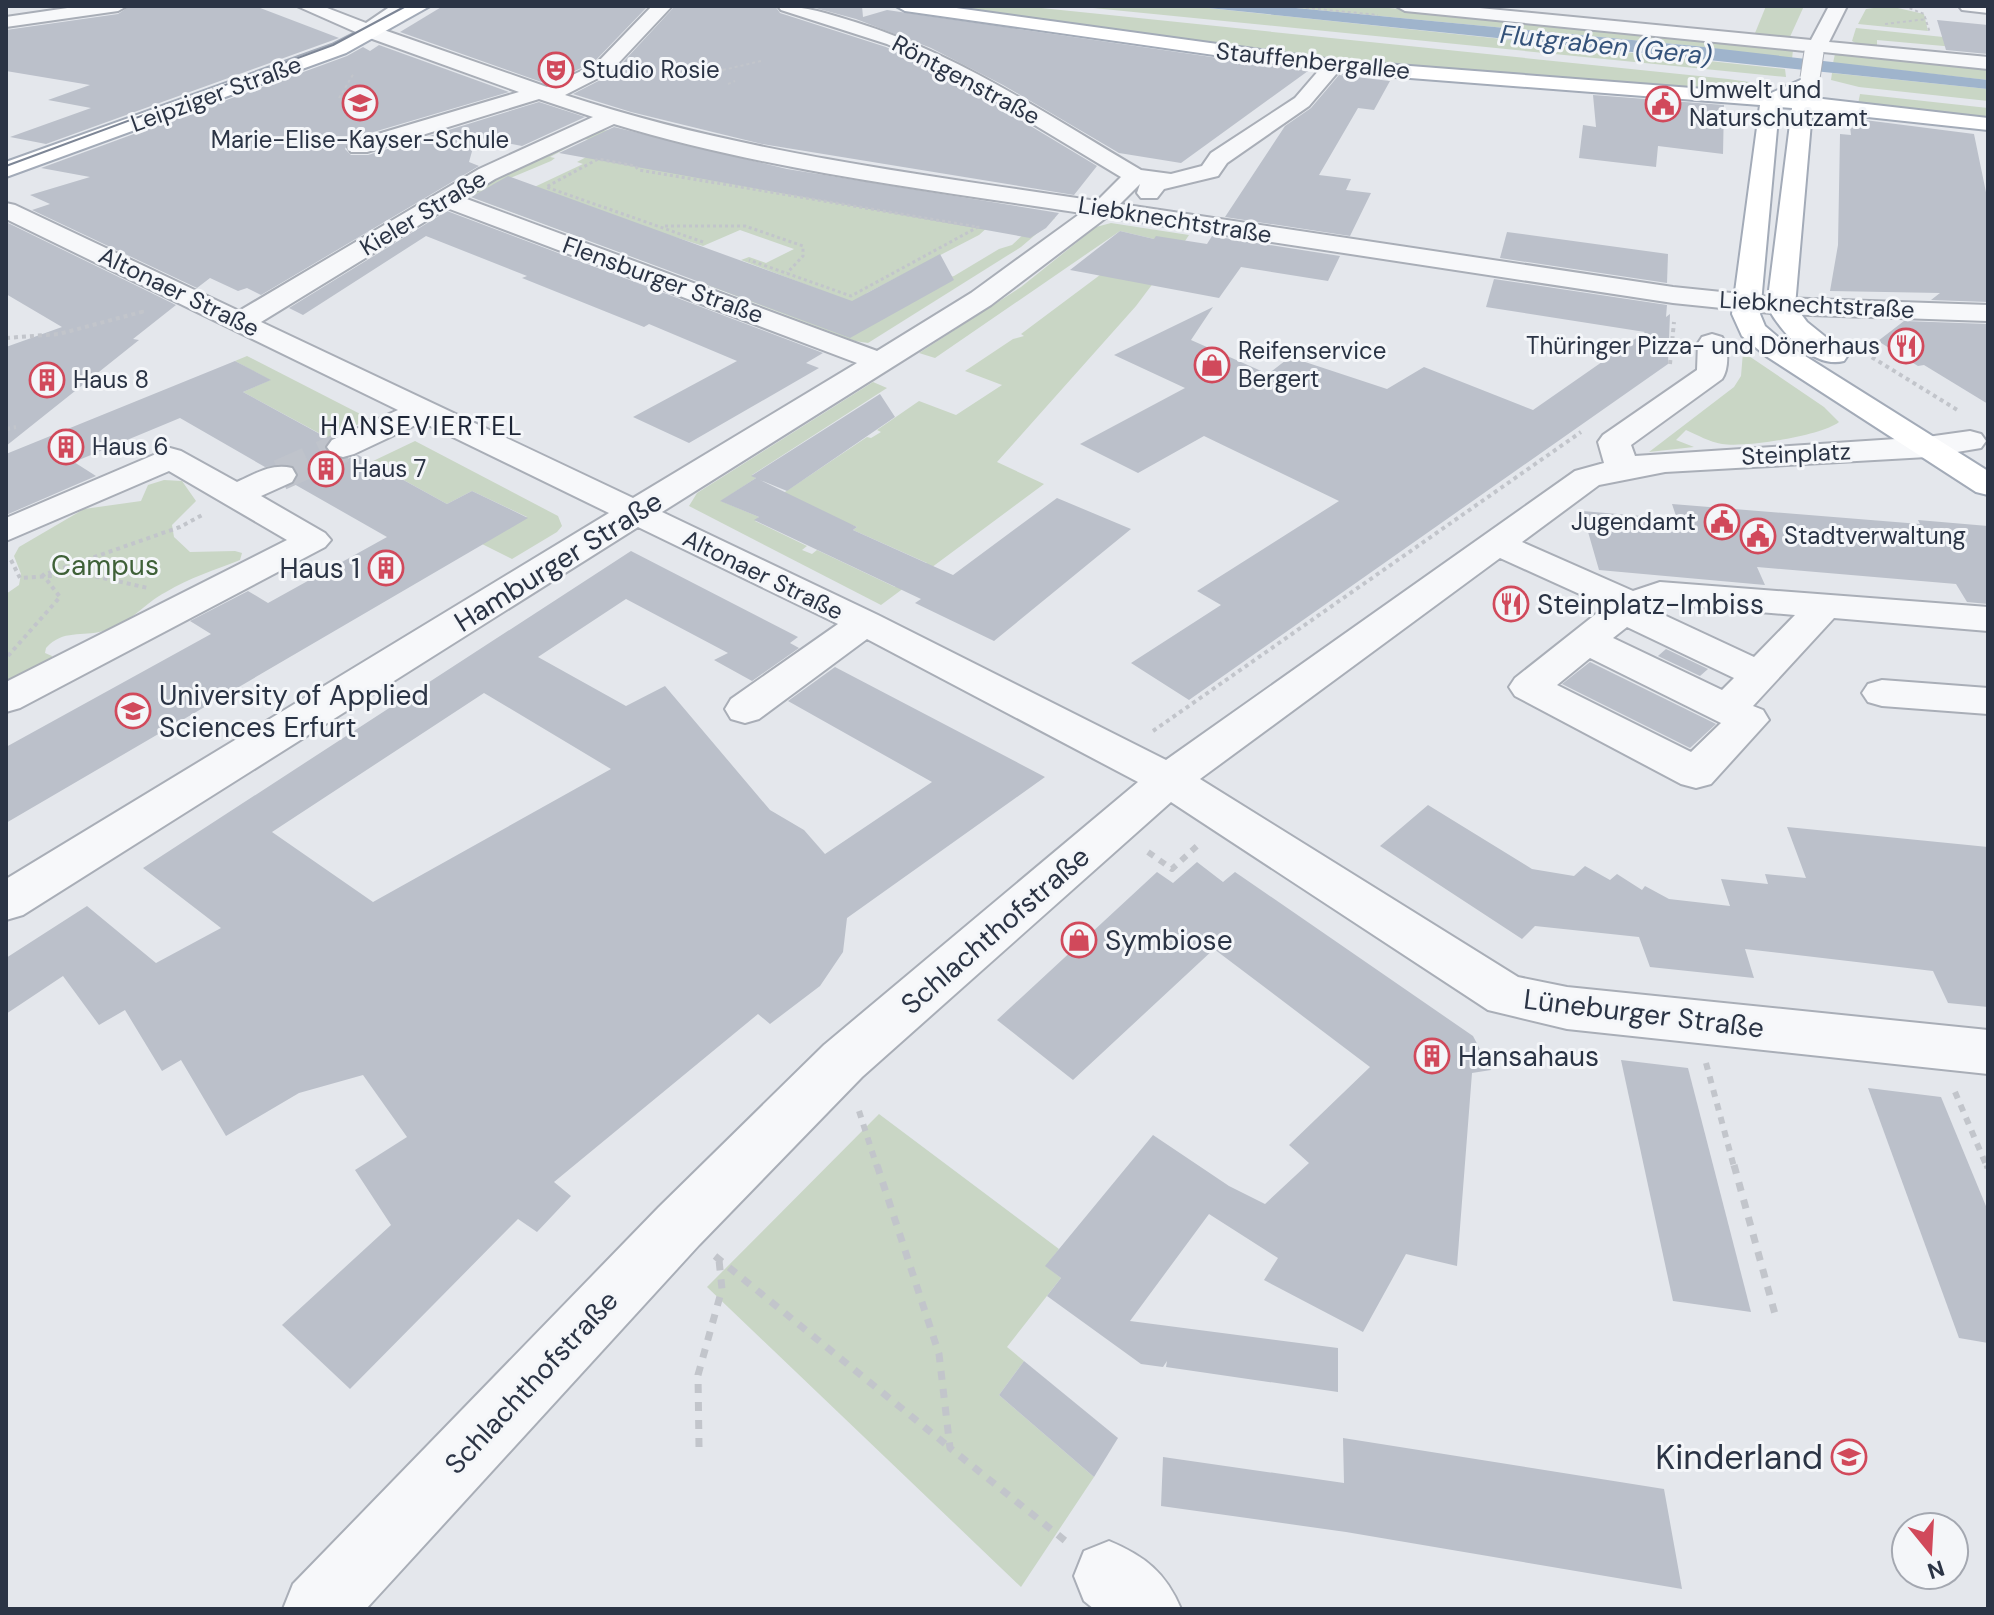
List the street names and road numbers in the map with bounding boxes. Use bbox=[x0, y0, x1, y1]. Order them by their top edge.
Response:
street label: Röntgenstraße bbox=[887, 28, 1046, 132]
street label: Stauffenbergallee bbox=[1214, 35, 1412, 86]
street label: Leipziger Straße bbox=[126, 48, 305, 139]
street label: Kieler Straße bbox=[354, 163, 492, 262]
street label: Liebknechtstraße bbox=[1076, 189, 1274, 250]
street label: Flensburger Straße bbox=[559, 229, 768, 330]
street label: Altonaer Straße bbox=[94, 239, 265, 344]
street label: Liebknechtstraße bbox=[1719, 284, 1915, 325]
street label: Steinplatz bbox=[1740, 435, 1852, 472]
street label: Hamburger Straße bbox=[447, 483, 669, 640]
street label: Altonaer Straße bbox=[678, 522, 849, 627]
street label: Schlachthofstraße bbox=[893, 838, 1098, 1023]
street label: Lüneburger Straße bbox=[1522, 980, 1766, 1047]
street label: Schlachthofstraße bbox=[436, 1282, 626, 1482]

